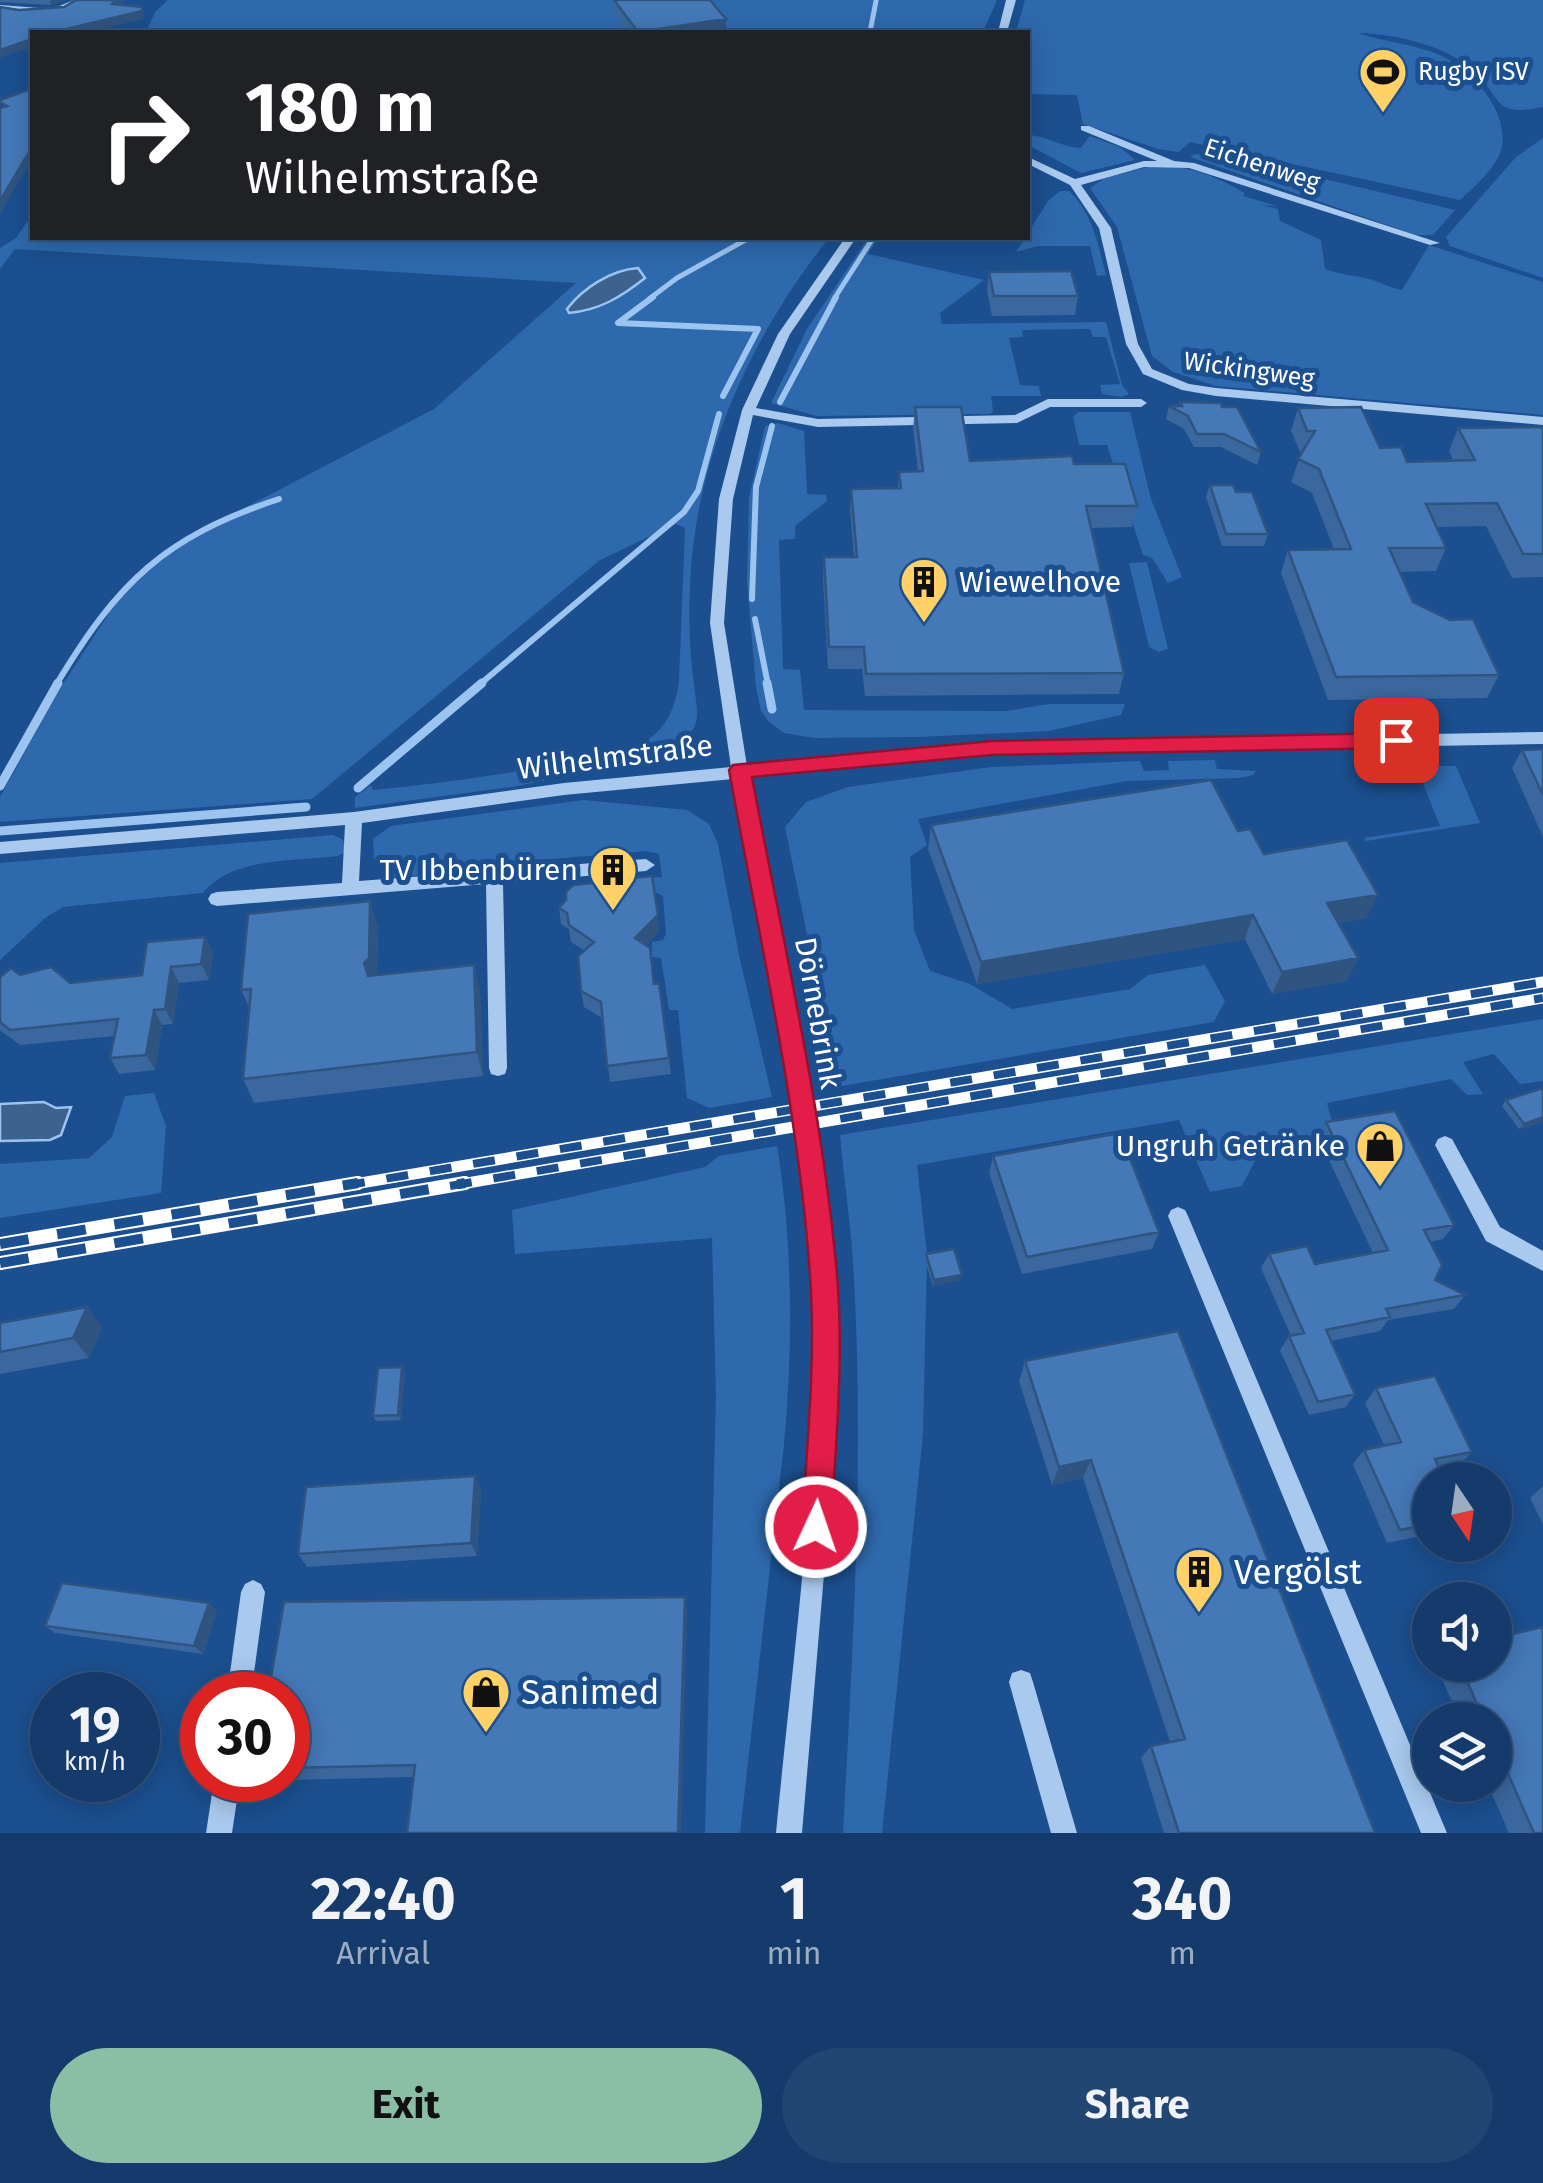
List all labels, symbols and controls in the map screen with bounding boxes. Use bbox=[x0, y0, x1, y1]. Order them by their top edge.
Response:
sports icon: Rugby ISV bbox=[1357, 46, 1409, 114]
place label: Rugby ISV bbox=[1418, 57, 1529, 87]
text: 180 m bbox=[245, 66, 435, 150]
icon: right bbox=[80, 70, 210, 200]
street label: Eichenweg bbox=[1200, 132, 1324, 198]
text: Wilhelmstraße bbox=[245, 151, 539, 205]
street label: Wickingweg bbox=[1182, 346, 1316, 394]
building icon: Wiewelhove bbox=[898, 556, 950, 624]
place label: Wiewelhove bbox=[959, 564, 1121, 600]
pin bbox=[1354, 698, 1439, 783]
icon: arrive bbox=[1369, 713, 1424, 768]
street label: Wilhelmstraße bbox=[515, 727, 715, 787]
building icon: TV Ibbenbüren bbox=[587, 844, 639, 912]
place label: TV Ibbenbüren bbox=[380, 852, 578, 888]
street label: Dörnebrink bbox=[787, 934, 849, 1092]
shop icon: Ungruh Getränke bbox=[1354, 1120, 1406, 1188]
place label: Ungruh Getränke bbox=[1115, 1128, 1345, 1164]
north arrow bbox=[1412, 1462, 1512, 1562]
map controls bbox=[1412, 1462, 1512, 1802]
position arrow bbox=[764, 1475, 868, 1579]
building icon: Vergölst bbox=[1173, 1546, 1225, 1614]
place label: Vergölst bbox=[1234, 1551, 1362, 1593]
button: sound bbox=[1412, 1582, 1512, 1682]
shop icon: Sanimed bbox=[460, 1666, 512, 1734]
place label: Sanimed bbox=[521, 1671, 660, 1713]
speed limit sign: 30 bbox=[180, 1672, 310, 1802]
text: 19 bbox=[69, 1695, 121, 1755]
button: layers bbox=[1412, 1702, 1512, 1802]
text: km/h bbox=[64, 1747, 126, 1777]
text: 22:40 bbox=[311, 1863, 456, 1935]
text: 1 bbox=[780, 1863, 808, 1935]
text: 340 bbox=[1132, 1863, 1232, 1935]
text: Arrival bbox=[336, 1934, 430, 1972]
text: min bbox=[766, 1934, 822, 1972]
text: m bbox=[1169, 1934, 1196, 1972]
button: Exit bbox=[50, 2048, 762, 2163]
button: Share bbox=[782, 2048, 1493, 2163]

